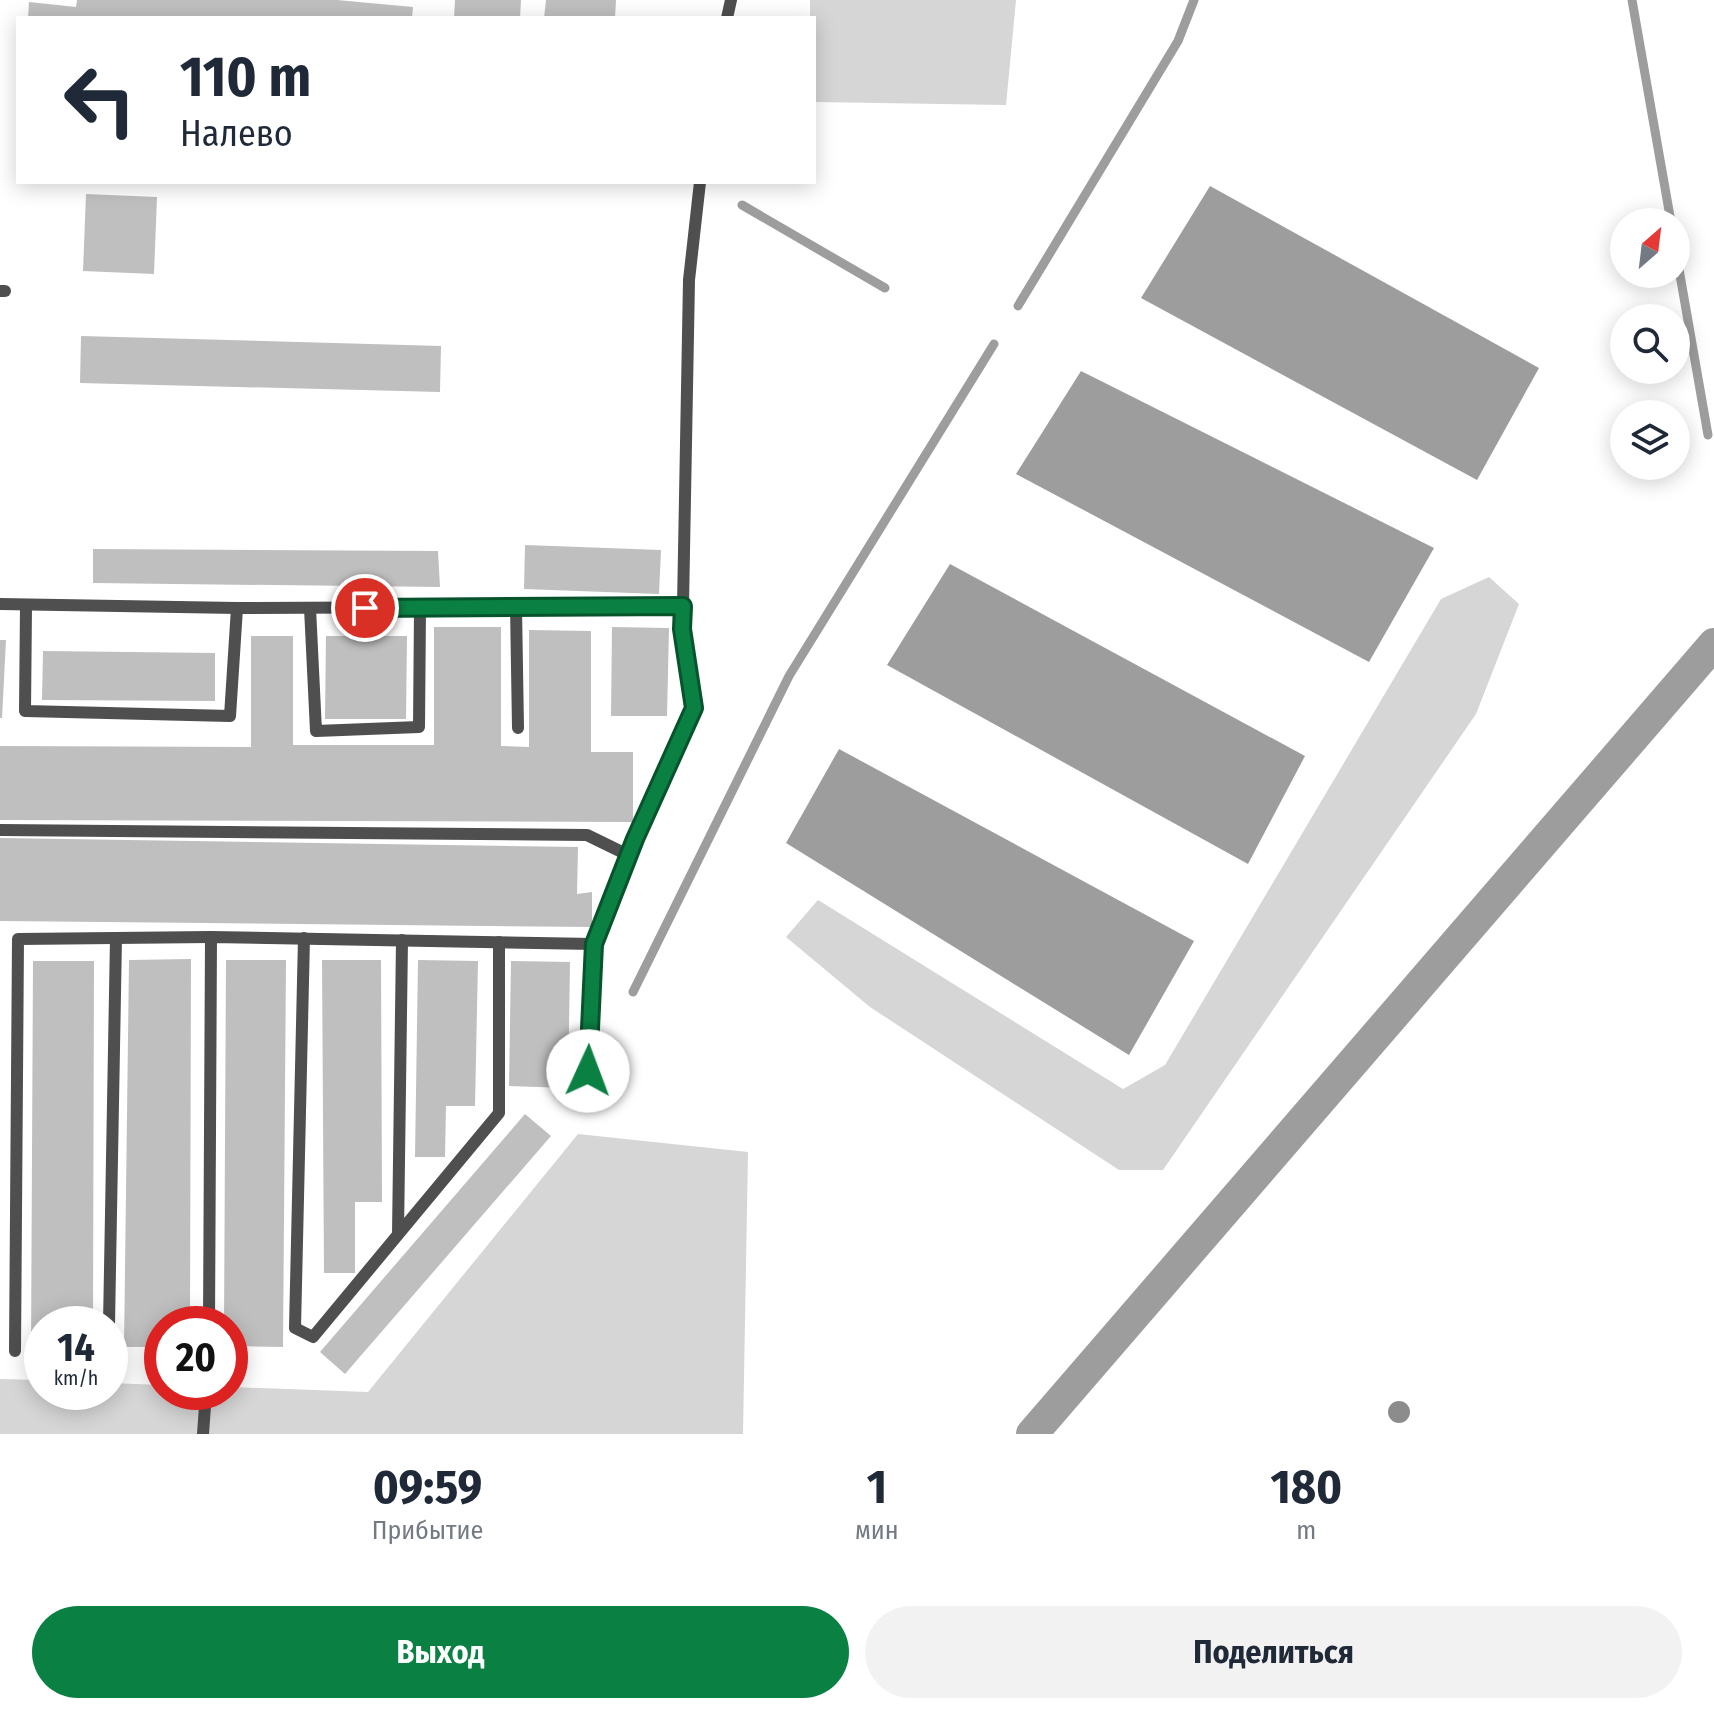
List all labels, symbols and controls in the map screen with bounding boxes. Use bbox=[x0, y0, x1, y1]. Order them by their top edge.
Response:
text: 110 m bbox=[180, 44, 311, 111]
icon: left bbox=[48, 48, 152, 152]
text: Налево bbox=[180, 112, 293, 156]
north arrow bbox=[1610, 208, 1690, 288]
map controls bbox=[1610, 208, 1690, 480]
button: search bbox=[1610, 304, 1690, 384]
button: layers bbox=[1610, 400, 1690, 480]
pin bbox=[331, 574, 399, 642]
icon: arrive bbox=[343, 586, 387, 630]
position arrow bbox=[546, 1029, 630, 1113]
speed limit sign: 20 bbox=[144, 1306, 248, 1410]
text: 14 bbox=[57, 1324, 95, 1372]
text: km/h bbox=[54, 1366, 98, 1390]
text: 09:59 bbox=[373, 1458, 482, 1516]
text: 1 bbox=[867, 1458, 887, 1516]
text: 180 bbox=[1270, 1458, 1342, 1516]
text: Прибытие bbox=[372, 1515, 483, 1546]
text: мин bbox=[855, 1515, 899, 1546]
text: m bbox=[1296, 1515, 1316, 1546]
button: Выход bbox=[32, 1606, 849, 1698]
button: Поделиться bbox=[865, 1606, 1682, 1698]

